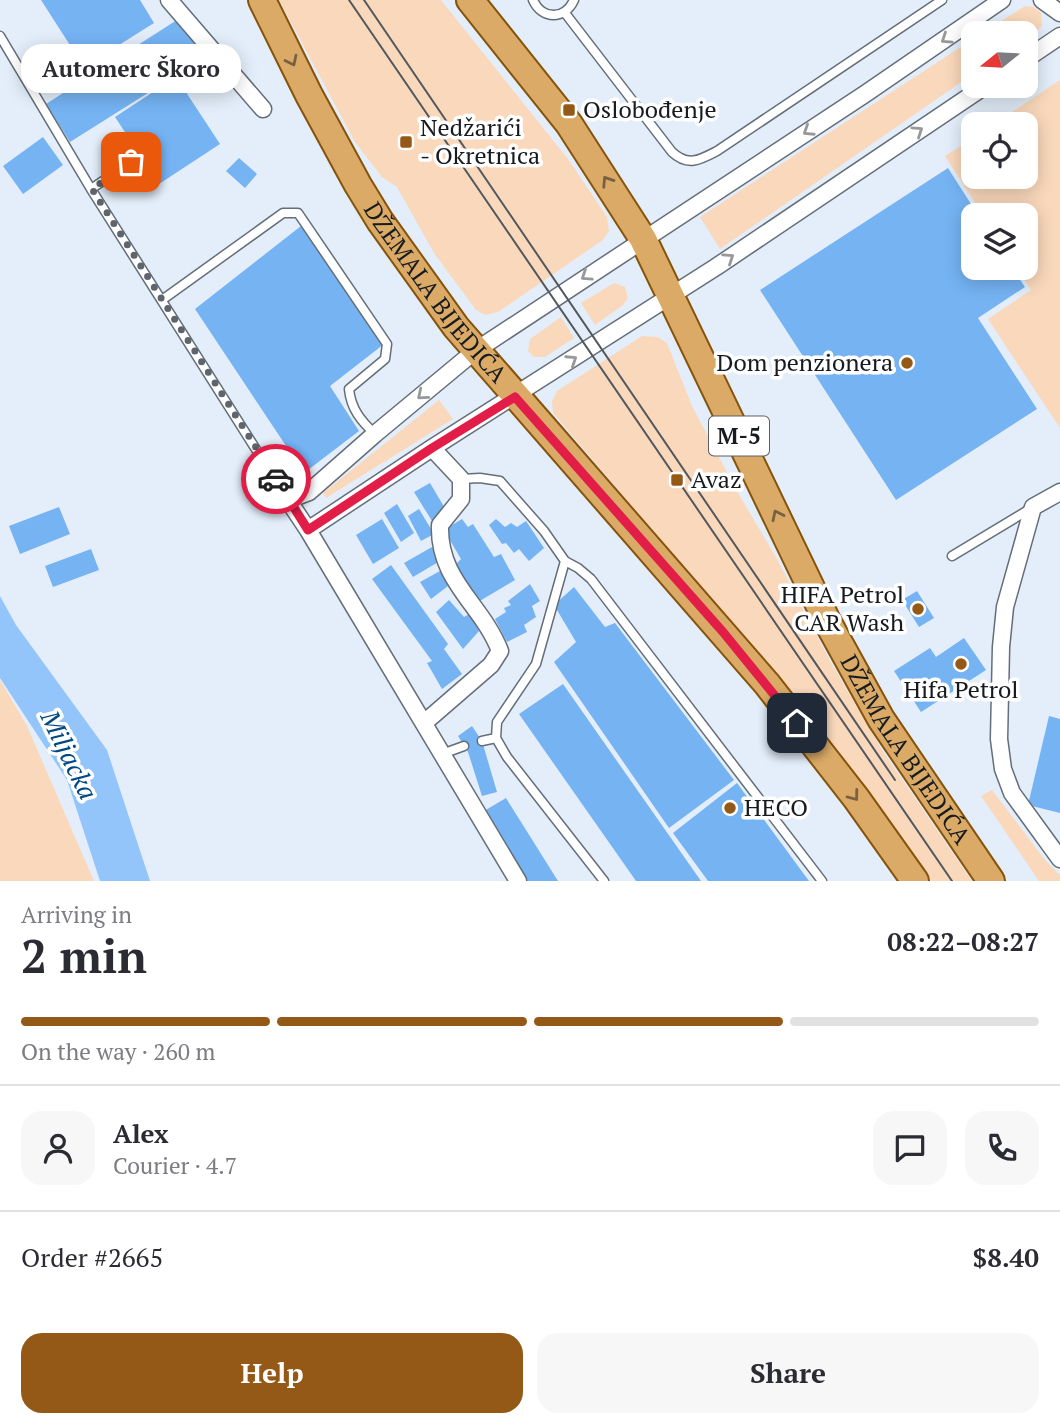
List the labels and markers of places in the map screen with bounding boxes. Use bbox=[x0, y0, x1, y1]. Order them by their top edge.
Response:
callout: Automerc Škoro bbox=[21, 43, 241, 92]
place label: Oslobođenje bbox=[583, 93, 717, 125]
marker: Oslobođenje bbox=[561, 102, 577, 118]
place label: Nedžarići - Okretnica bbox=[420, 111, 540, 171]
pin bbox=[101, 132, 161, 192]
marker: Nedžarići - Okretnica bbox=[398, 134, 414, 150]
place label: Dom penzionera bbox=[716, 346, 893, 378]
marker: Dom penzionera bbox=[899, 355, 915, 371]
place label: Avaz bbox=[691, 463, 742, 495]
marker: Avaz bbox=[669, 472, 685, 488]
place label: HIFA Petrol CAR Wash bbox=[781, 578, 904, 638]
marker: HIFA Petrol CAR Wash bbox=[910, 601, 926, 617]
marker: Hifa Petrol bbox=[953, 656, 969, 672]
place label: Hifa Petrol bbox=[903, 673, 1019, 705]
pin bbox=[767, 693, 827, 753]
place label: HECO bbox=[744, 791, 808, 823]
marker: HECO bbox=[722, 800, 738, 816]

